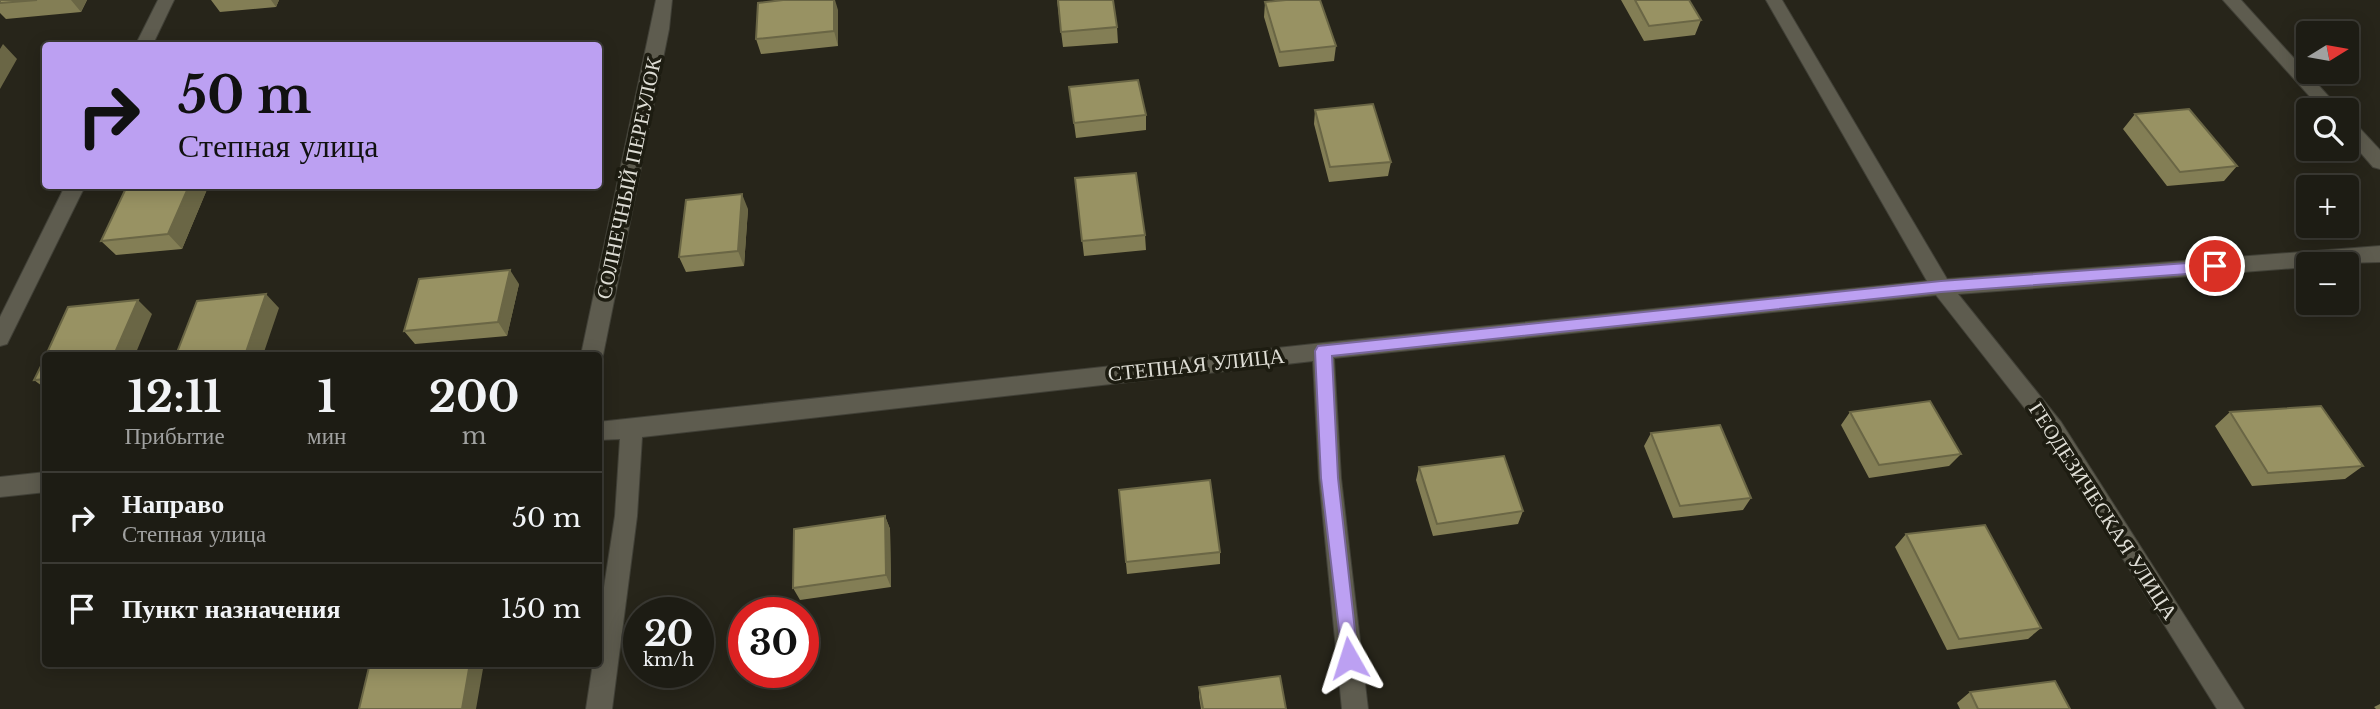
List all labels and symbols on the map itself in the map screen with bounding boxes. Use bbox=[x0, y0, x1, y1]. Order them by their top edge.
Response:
north arrow bbox=[2296, 21, 2359, 84]
street label: СОЛНЕЧНЫЙ ПЕРЕУЛОК bbox=[591, 53, 668, 302]
pin bbox=[2185, 236, 2245, 296]
street label: СТЕПНАЯ УЛИЦА bbox=[1106, 343, 1286, 387]
street label: ГЕОДЕЗИЧЕСКАЯ УЛИЦА bbox=[2023, 397, 2184, 625]
speed limit sign: 30 bbox=[728, 597, 819, 688]
position arrow bbox=[1312, 621, 1386, 695]

